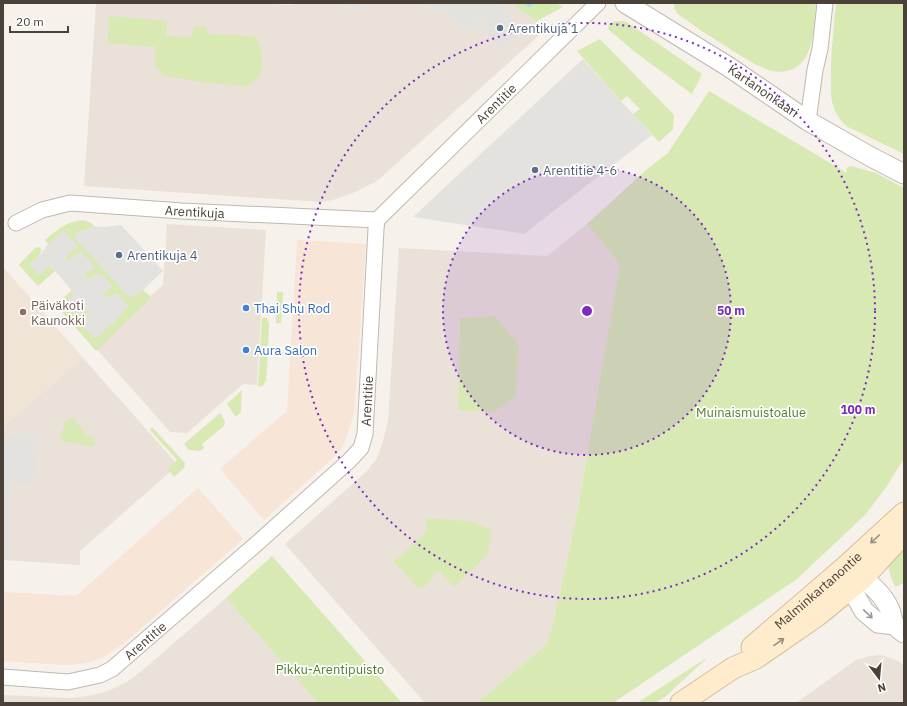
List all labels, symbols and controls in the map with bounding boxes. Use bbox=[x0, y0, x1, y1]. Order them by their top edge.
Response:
scale bar bbox=[10, 8, 68, 34]
text: 20 m bbox=[16, 14, 44, 29]
place label: Arentikuja 1 bbox=[508, 20, 579, 37]
marker: Arentikuja 1 bbox=[495, 23, 505, 33]
street label: Kartanonkaari bbox=[725, 60, 802, 121]
street label: Arentitie bbox=[472, 79, 520, 127]
place label: Arentitie 4-6 bbox=[543, 162, 617, 179]
marker: Arentitie 4-6 bbox=[530, 165, 540, 175]
street label: Arentikuja bbox=[164, 201, 225, 221]
place label: Arentikuja 4 bbox=[127, 247, 198, 264]
marker: Arentikuja 4 bbox=[114, 250, 124, 260]
place label: Päiväkoti Kaunokki bbox=[31, 297, 85, 329]
place label: Thai Shu Rod bbox=[254, 300, 330, 317]
marker: Thai Shu Rod bbox=[241, 303, 251, 313]
text: 50 m bbox=[717, 303, 745, 318]
centre of rings bbox=[580, 304, 594, 318]
marker: Päiväkoti Kaunokki bbox=[18, 307, 28, 317]
place label: Aura Salon bbox=[254, 342, 317, 359]
marker: Aura Salon bbox=[241, 345, 251, 355]
street label: Arentitie bbox=[357, 375, 377, 427]
text: 100 m bbox=[840, 402, 876, 417]
park label: Muinaismuistoalue bbox=[696, 404, 806, 421]
one-way arrow bbox=[870, 535, 880, 544]
street label: Malminkartanontie bbox=[771, 548, 865, 633]
one-way arrow bbox=[863, 609, 873, 619]
street label: Arentitie bbox=[120, 618, 170, 663]
one-way arrow bbox=[773, 638, 784, 646]
north arrow bbox=[859, 658, 899, 698]
park label: Pikku-Arentipuisto bbox=[276, 661, 384, 678]
text: N bbox=[876, 680, 888, 695]

